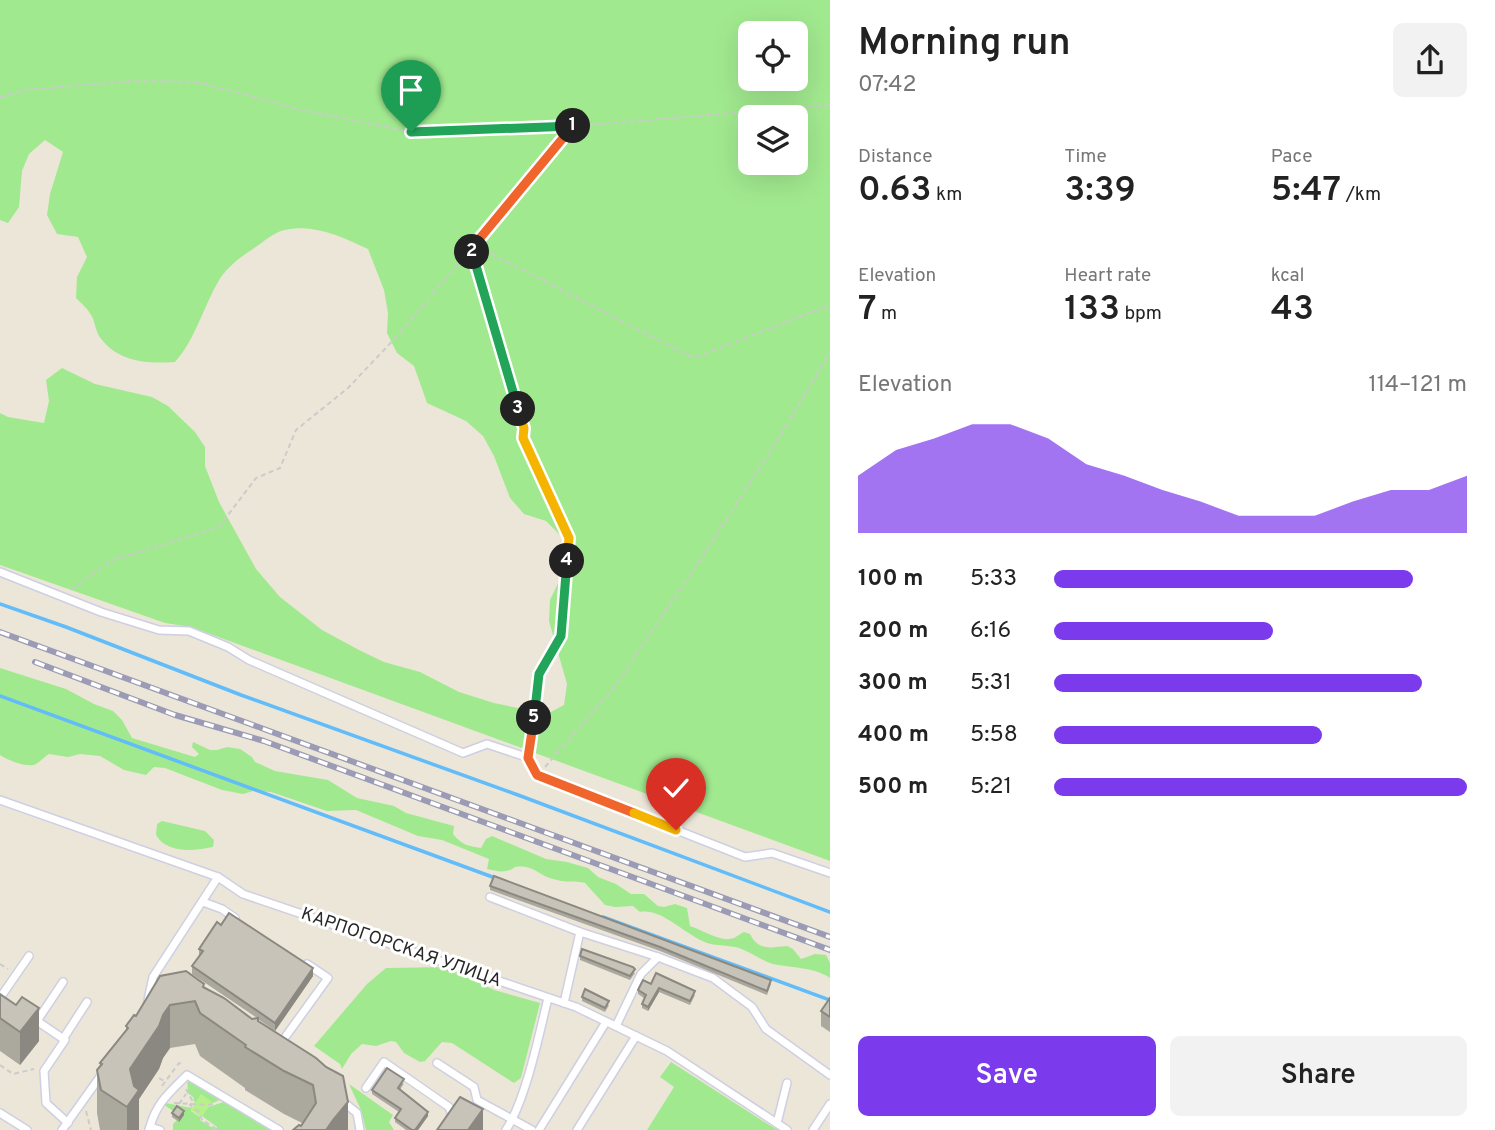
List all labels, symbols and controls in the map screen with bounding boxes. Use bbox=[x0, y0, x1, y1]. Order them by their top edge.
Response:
text: Morning run bbox=[858, 20, 1071, 69]
map controls bbox=[738, 21, 808, 175]
button: locate bbox=[738, 21, 808, 91]
button: share bbox=[1393, 23, 1467, 97]
pin bbox=[381, 60, 441, 132]
icon: arrive bbox=[392, 71, 430, 109]
text: 07:42 bbox=[858, 71, 917, 100]
button: layers bbox=[738, 105, 808, 175]
pin: 1 bbox=[556, 108, 590, 144]
text: 1 bbox=[569, 113, 576, 137]
text: Distance bbox=[858, 145, 933, 169]
text: Time bbox=[1064, 145, 1107, 169]
text: Pace bbox=[1271, 145, 1312, 169]
text: 0.63 bbox=[858, 169, 931, 213]
text: 3:39 bbox=[1064, 169, 1136, 213]
text: 5:47 bbox=[1271, 169, 1341, 213]
text: km bbox=[931, 183, 962, 207]
text: /km bbox=[1341, 183, 1381, 207]
pin: 2 bbox=[454, 234, 490, 270]
text: 2 bbox=[466, 239, 477, 263]
text: Elevation bbox=[858, 264, 936, 288]
text: Heart rate bbox=[1064, 264, 1151, 288]
text: kcal bbox=[1271, 264, 1304, 288]
text: 7 bbox=[858, 288, 877, 332]
text: 133 bbox=[1064, 288, 1120, 332]
text: 43 bbox=[1271, 288, 1314, 332]
text: m bbox=[877, 302, 897, 326]
text: bpm bbox=[1120, 302, 1162, 326]
text: Elevation bbox=[858, 371, 953, 400]
text: 114–121 m bbox=[1368, 371, 1467, 400]
pin: 3 bbox=[500, 392, 536, 426]
text: 3 bbox=[512, 396, 523, 420]
pin: 4 bbox=[550, 544, 584, 578]
text: 4 bbox=[560, 548, 573, 572]
text: 100 m bbox=[858, 565, 923, 594]
text: 5:33 bbox=[970, 565, 1017, 594]
text: 200 m bbox=[858, 617, 928, 646]
text: 6:16 bbox=[970, 617, 1011, 646]
text: 300 m bbox=[858, 669, 928, 698]
text: 5:31 bbox=[970, 669, 1012, 698]
pin: 5 bbox=[516, 700, 552, 736]
text: 5 bbox=[528, 705, 539, 729]
text: 400 m bbox=[858, 721, 929, 750]
text: 5:58 bbox=[970, 721, 1018, 750]
pin bbox=[646, 758, 706, 830]
icon: check bbox=[657, 769, 695, 807]
text: 500 m bbox=[858, 773, 928, 802]
text: 5:21 bbox=[970, 773, 1012, 802]
street label: КАРПОГОРСКАЯ УЛИЦА bbox=[298, 903, 504, 993]
button: Save bbox=[858, 1036, 1156, 1116]
button: Share bbox=[1170, 1036, 1467, 1116]

